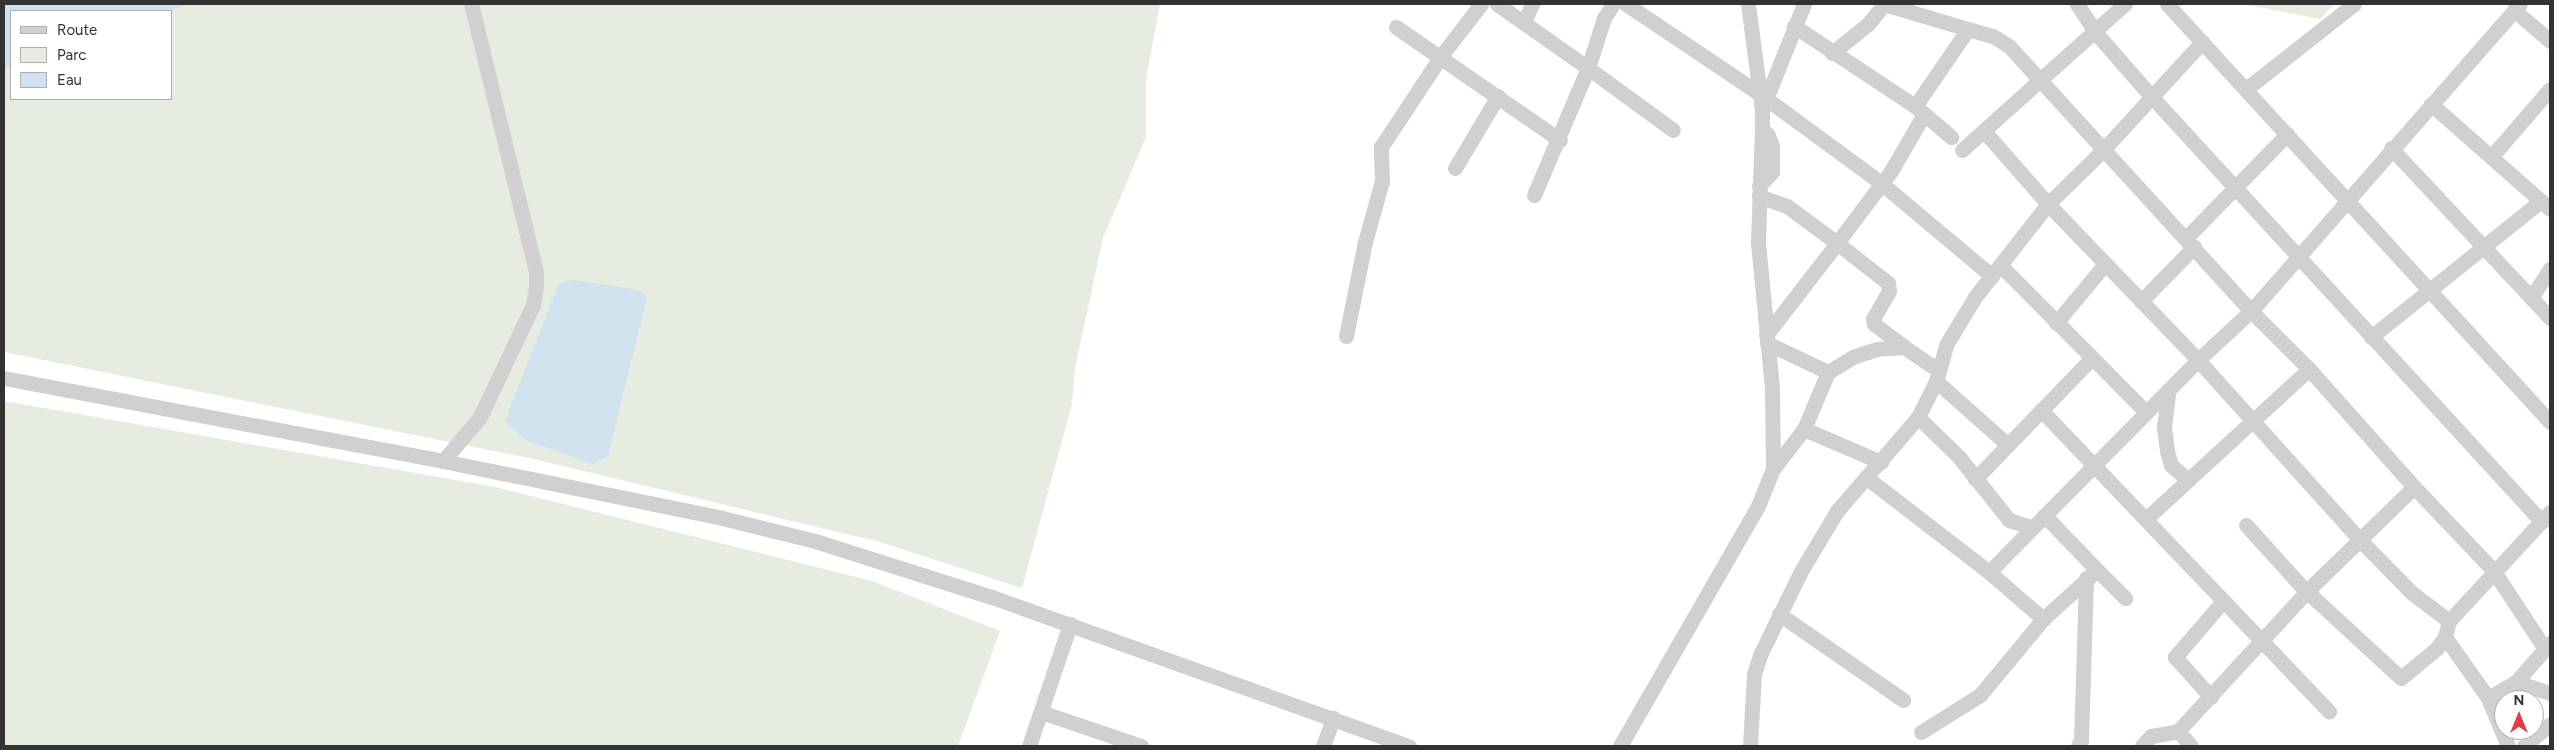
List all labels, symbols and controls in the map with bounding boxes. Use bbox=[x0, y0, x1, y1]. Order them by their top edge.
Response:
legend bbox=[10, 10, 172, 100]
text: Route bbox=[57, 21, 97, 39]
text: Parc bbox=[57, 46, 86, 64]
text: Eau bbox=[57, 71, 82, 89]
north arrow bbox=[2494, 690, 2544, 740]
text: N bbox=[2514, 692, 2524, 709]

